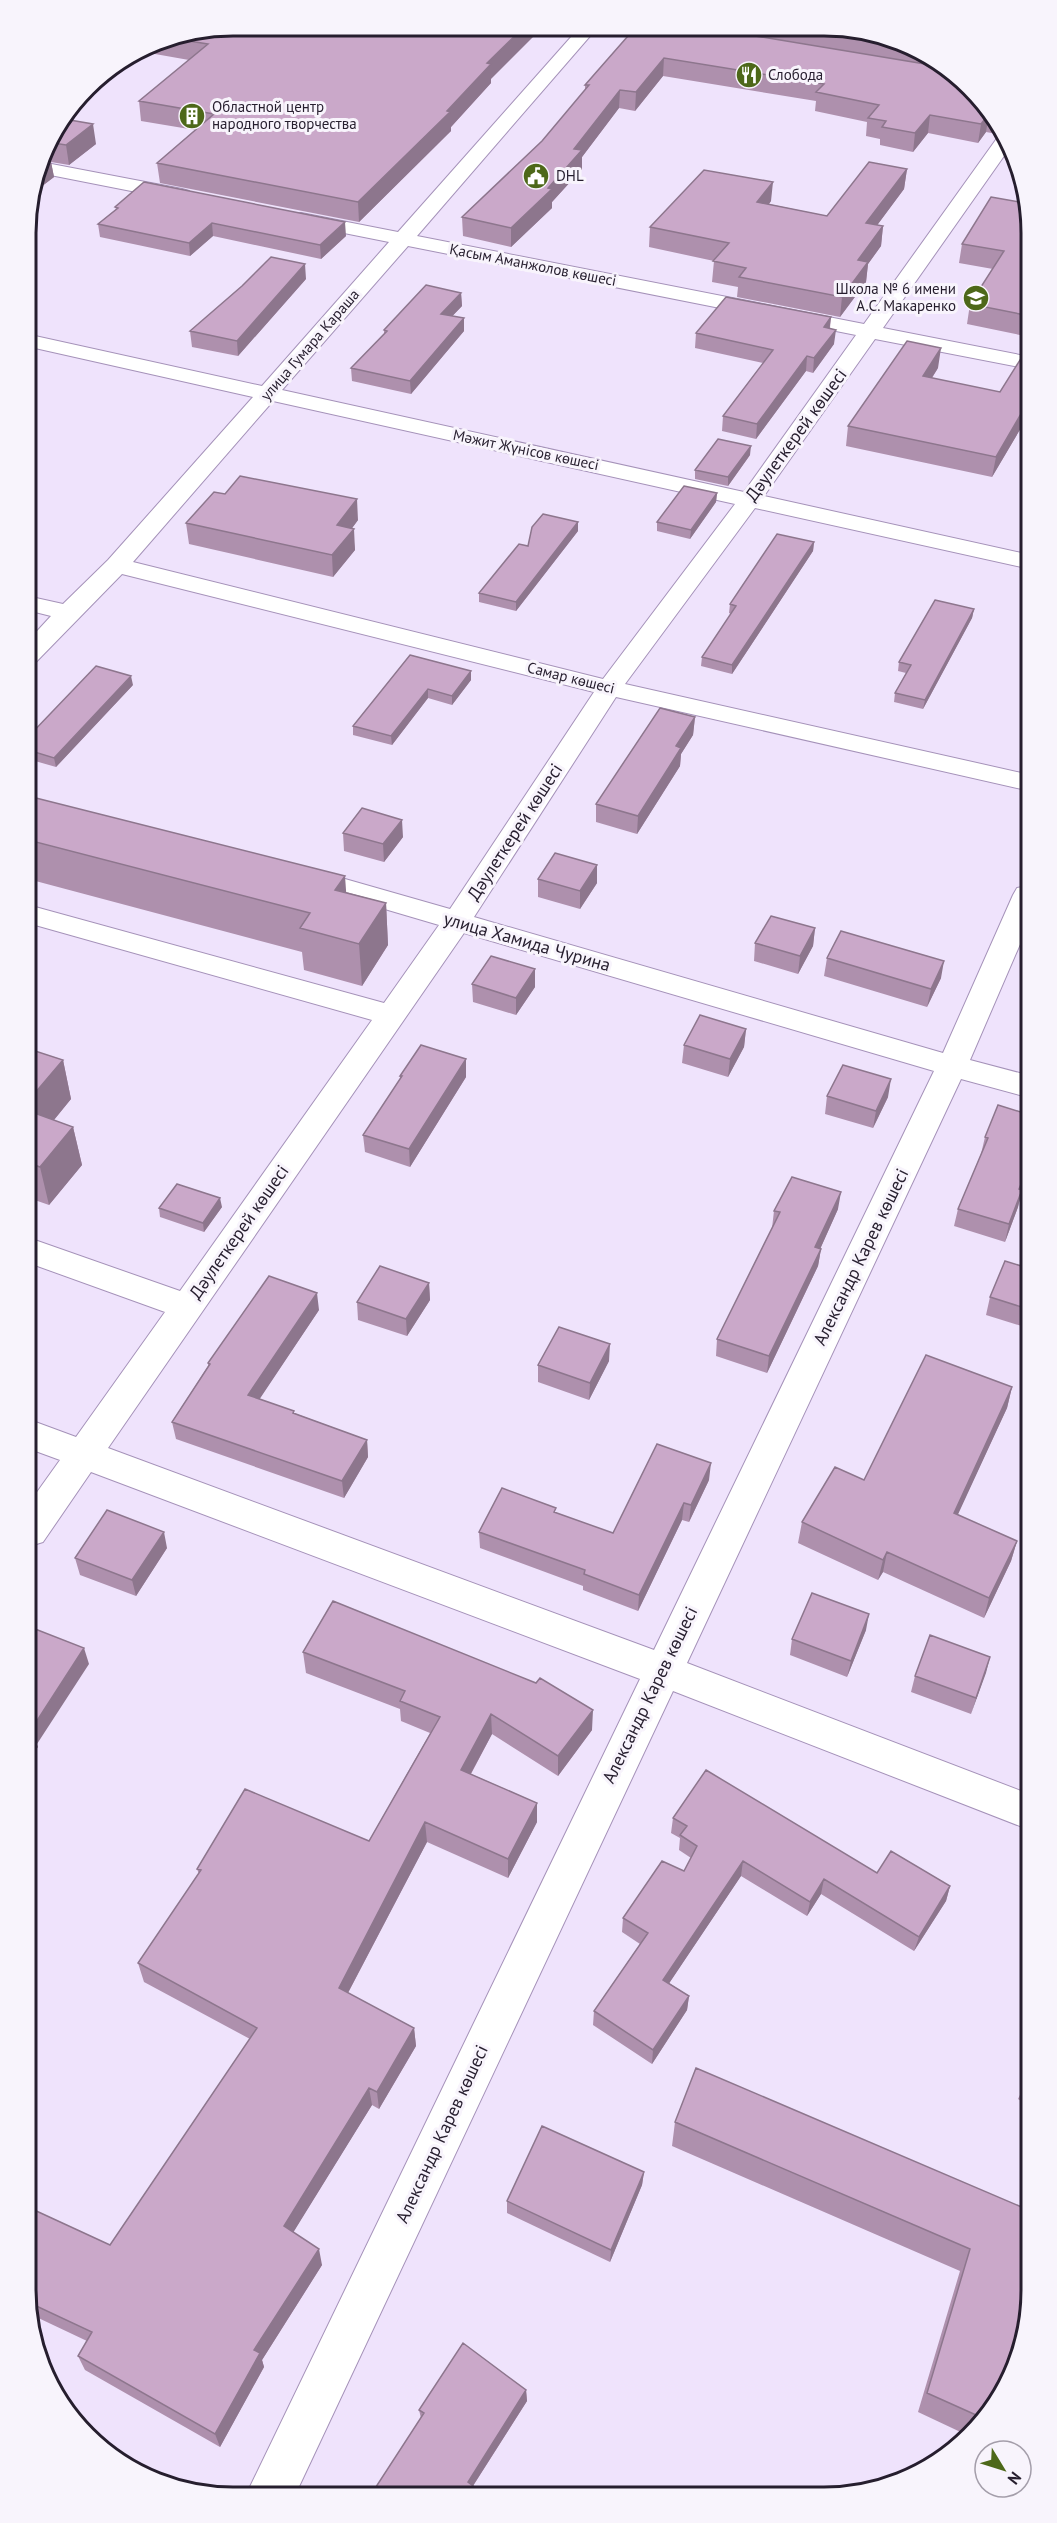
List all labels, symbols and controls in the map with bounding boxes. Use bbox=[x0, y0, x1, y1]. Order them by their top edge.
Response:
restaurant icon: Слобода bbox=[734, 60, 764, 90]
place label: Слобода bbox=[768, 65, 823, 84]
place label: Областной центр народного творчества bbox=[212, 97, 357, 133]
building icon: Областной центр народного творчества bbox=[177, 101, 207, 131]
public building icon: DHL bbox=[521, 161, 551, 191]
place label: DHL bbox=[556, 166, 584, 185]
street label: Қасым Аманжолов көшесі bbox=[448, 239, 618, 290]
place label: Школа № 6 имени А.С. Макаренко bbox=[836, 279, 956, 315]
school or university icon: Школа № 6 имени А.С. Макаренко bbox=[961, 283, 991, 313]
street label: улица Гумара Караша bbox=[256, 285, 363, 404]
street label: Дәулеткерей көшесі bbox=[740, 364, 852, 506]
street label: Мәжит Жүнісов көшесі bbox=[451, 425, 601, 474]
street label: Самар көшесі bbox=[525, 657, 617, 698]
street label: Дәулеткерей көшесі bbox=[462, 759, 567, 905]
street label: улица Хамида Чурина bbox=[441, 907, 613, 976]
street label: Дәулеткерей көшесі bbox=[184, 1160, 294, 1303]
street label: Александр Карев көшесі bbox=[808, 1165, 913, 1349]
street label: Александр Карев көшесі bbox=[597, 1603, 702, 1787]
street label: Александр Карев көшесі bbox=[390, 2041, 493, 2226]
north arrow bbox=[973, 2439, 1033, 2499]
text: N bbox=[1004, 2468, 1026, 2489]

